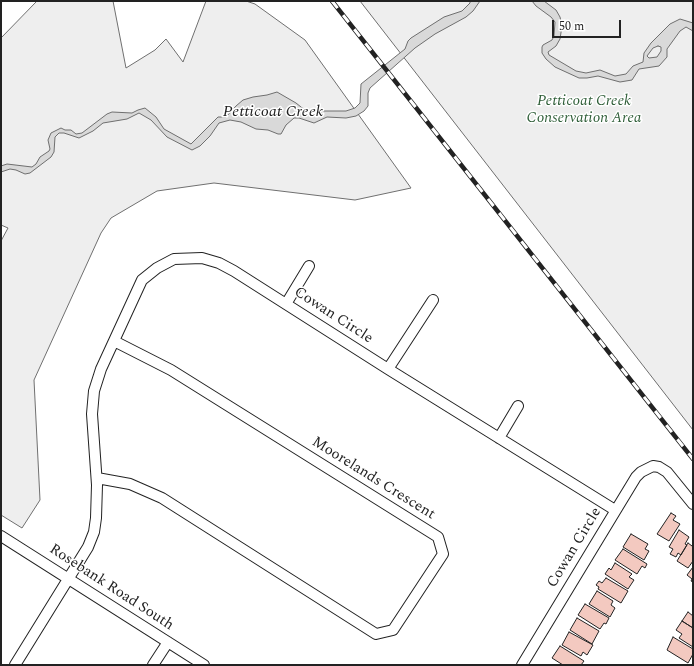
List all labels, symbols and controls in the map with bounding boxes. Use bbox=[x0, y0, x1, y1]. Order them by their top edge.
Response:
scale bar bbox=[554, 12, 623, 38]
text: 50 m bbox=[559, 17, 584, 36]
park label: Petticoat Creek Conservation Area bbox=[527, 93, 641, 128]
water label: Petticoat Creek bbox=[223, 103, 323, 123]
street label: Cowan Circle bbox=[290, 284, 376, 348]
street label: Moorelands Crescent bbox=[308, 434, 438, 524]
street label: Cowan Circle bbox=[544, 505, 606, 591]
street label: Rosebank Road South bbox=[45, 541, 177, 635]

